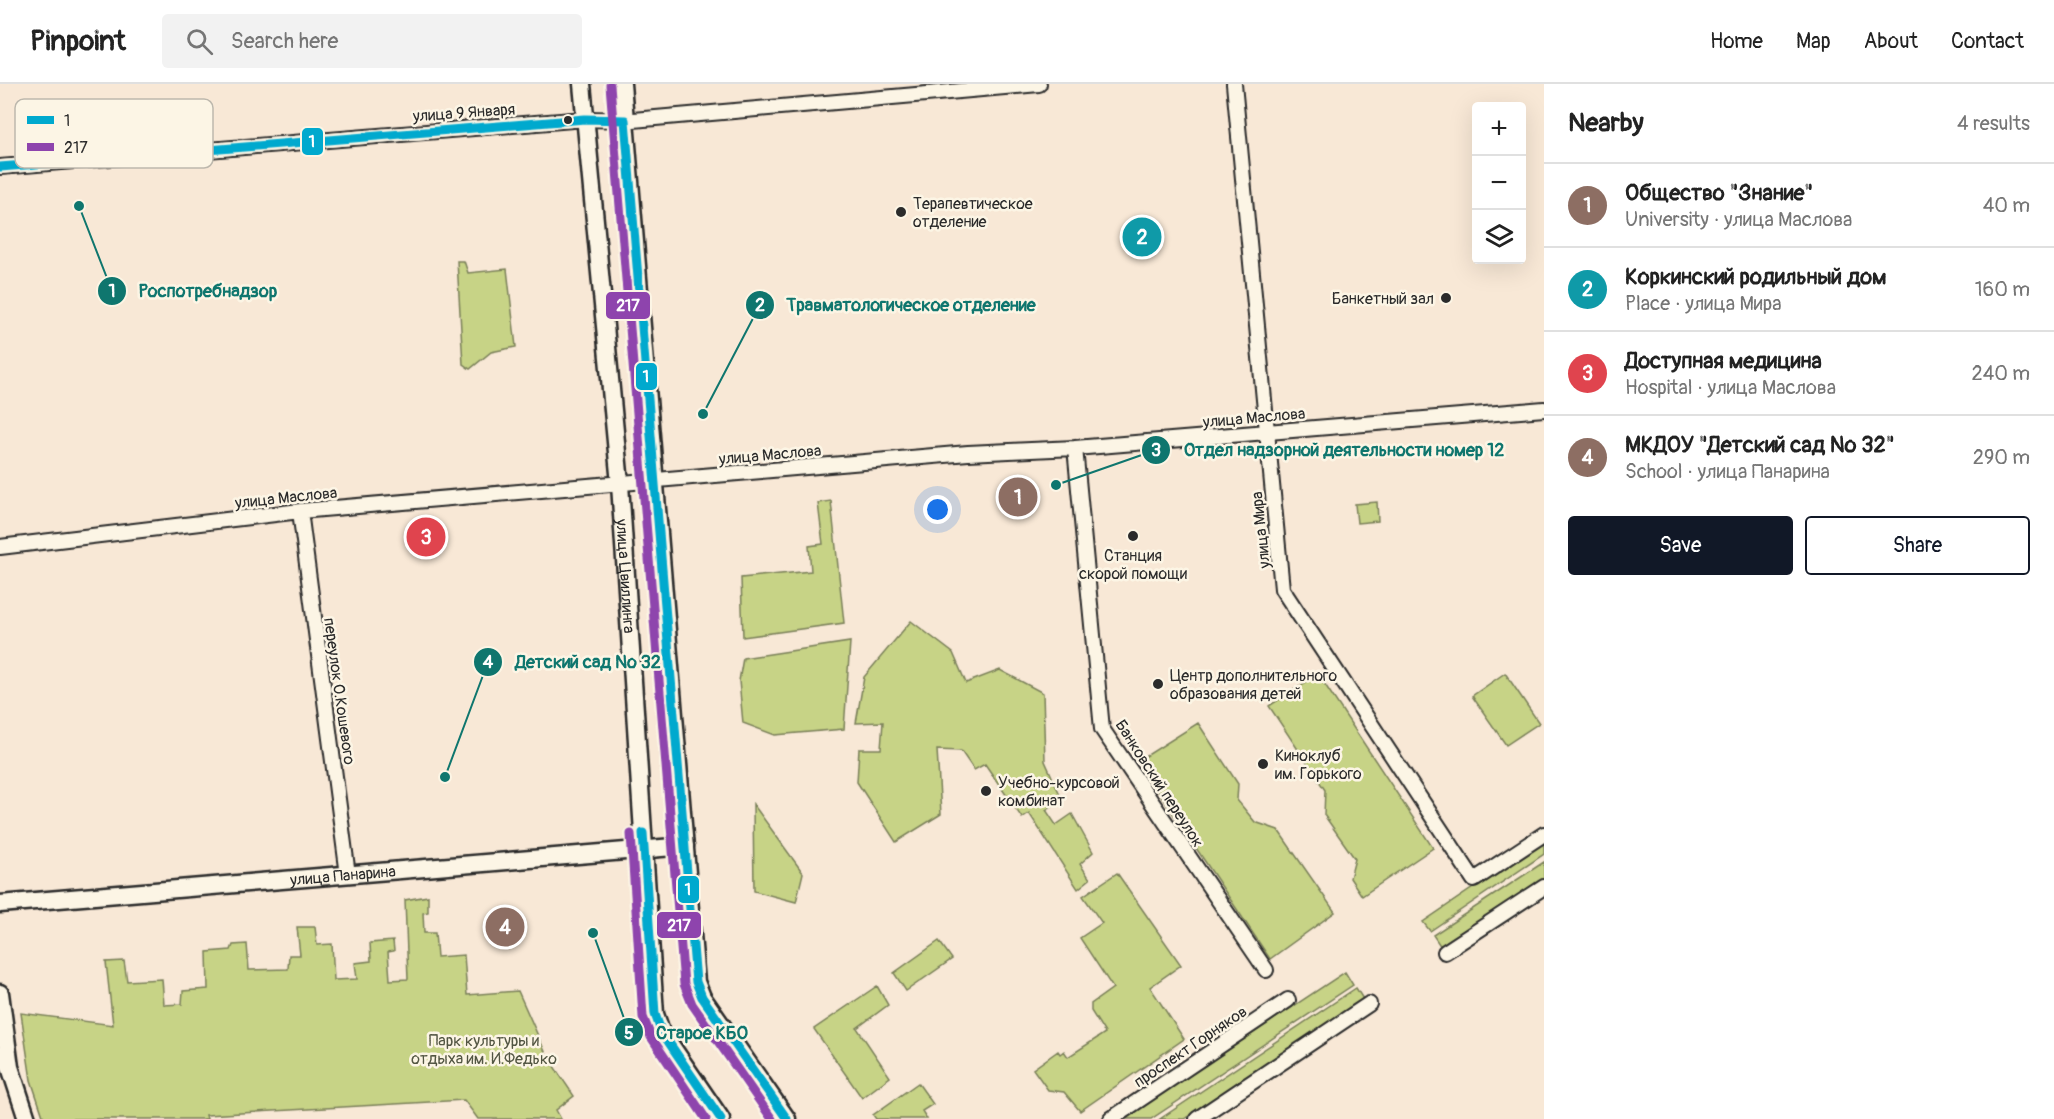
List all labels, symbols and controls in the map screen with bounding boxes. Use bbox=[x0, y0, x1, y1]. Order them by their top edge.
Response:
search box bbox=[162, 14, 582, 68]
text: Pinpoint bbox=[30, 24, 126, 59]
icon: search bbox=[183, 25, 216, 58]
text: Search here bbox=[231, 27, 338, 55]
text: Home bbox=[1710, 28, 1763, 55]
text: Map bbox=[1796, 28, 1831, 55]
text: About bbox=[1864, 28, 1918, 55]
text: Contact bbox=[1951, 28, 2024, 55]
legend bbox=[15, 99, 213, 168]
street label: улица 9 Января bbox=[411, 99, 516, 127]
map controls bbox=[1472, 102, 1526, 264]
button: + bbox=[1472, 102, 1526, 156]
text: Nearby bbox=[1568, 107, 1644, 139]
text: 1 bbox=[64, 111, 70, 131]
text: 4 results bbox=[1957, 111, 2030, 136]
unlabelled marker bbox=[562, 114, 574, 126]
line badge: 1 bbox=[301, 127, 324, 156]
text: 1 bbox=[309, 132, 315, 152]
text: 217 bbox=[64, 138, 88, 158]
button: − bbox=[1472, 156, 1526, 210]
text: Общество "Знание" bbox=[1625, 179, 1813, 207]
text: 1 bbox=[1584, 193, 1591, 218]
text: 40 m bbox=[1983, 193, 2030, 218]
place label: Терапевтическое отделение bbox=[913, 194, 1033, 232]
marker: Терапевтическое отделение bbox=[894, 205, 908, 219]
text: University · улица Маслова bbox=[1625, 207, 1852, 232]
button: layers bbox=[1472, 210, 1526, 264]
pin: 2 bbox=[1122, 214, 1162, 260]
text: Коркинский родильный дом bbox=[1625, 263, 1886, 291]
callout: Роспотребнадзор bbox=[97, 273, 289, 309]
text: 2 bbox=[1582, 277, 1593, 302]
text: 160 m bbox=[1975, 277, 2030, 302]
text: 1 bbox=[108, 280, 116, 303]
text: Роспотребнадзор bbox=[139, 280, 278, 303]
callout: Травматологическое отделение bbox=[745, 287, 1048, 323]
place label: Банкетный зал bbox=[1332, 289, 1434, 309]
line badge: 217 bbox=[605, 291, 651, 320]
marker: Банкетный зал bbox=[1439, 291, 1453, 305]
text: Place · улица Мира bbox=[1625, 291, 1781, 316]
text: 2 bbox=[755, 294, 765, 317]
text: Травматологическое отделение bbox=[785, 294, 1037, 317]
text: 217 bbox=[616, 296, 640, 316]
text: Доступная медицина bbox=[1625, 347, 1822, 375]
text: 3 bbox=[1582, 361, 1593, 386]
text: 240 m bbox=[1971, 361, 2030, 386]
line badge: 1 bbox=[635, 362, 658, 391]
text: 1 bbox=[643, 367, 649, 387]
text: Hospital · улица Маслова bbox=[1625, 375, 1836, 400]
street label: улица Маслова bbox=[1201, 404, 1306, 433]
text: МКДОУ "Детский сад № 32" bbox=[1625, 431, 1895, 459]
callout: Отдел надзорной деятельности номер 12 bbox=[1141, 432, 1516, 468]
text: 3 bbox=[1151, 439, 1161, 462]
text: Отдел надзорной деятельности номер 12 bbox=[1184, 439, 1504, 462]
street label: улица Маслова bbox=[717, 441, 822, 470]
text: 4 bbox=[1582, 445, 1593, 470]
text: 290 m bbox=[1973, 445, 2030, 470]
text: School · улица Панарина bbox=[1625, 459, 1830, 484]
pin: 1 bbox=[998, 474, 1038, 520]
street label: улица Маслова bbox=[233, 483, 338, 513]
street label: улица Мира bbox=[1247, 491, 1275, 570]
your location bbox=[923, 495, 952, 524]
pin: 3 bbox=[406, 514, 446, 560]
button: Save bbox=[1568, 516, 1793, 575]
button: Share bbox=[1805, 516, 2030, 575]
street label: улица Цвиллинга bbox=[611, 517, 639, 634]
marker: Станция скорой помощи bbox=[1126, 529, 1140, 543]
place label: Станция скорой помощи bbox=[1079, 546, 1187, 584]
street label: переулок О.Кошевого bbox=[319, 616, 359, 766]
callout: Детский сад № 32 bbox=[473, 644, 672, 680]
text: 4 bbox=[483, 651, 494, 674]
text: Детский сад № 32 bbox=[514, 651, 661, 674]
place label: Центр дополнительного образования детей bbox=[1170, 666, 1337, 704]
marker: Центр дополнительного образования детей bbox=[1151, 677, 1165, 691]
street label: Банковский переулок bbox=[1110, 716, 1208, 851]
place label: Киноклуб им. Горького bbox=[1275, 746, 1362, 784]
marker: Киноклуб им. Горького bbox=[1256, 757, 1270, 771]
place label: Учебно-курсовой комбинат bbox=[998, 773, 1120, 811]
marker: Учебно-курсовой комбинат bbox=[979, 784, 993, 798]
street label: улица Панарина bbox=[288, 862, 397, 890]
line badge: 1 bbox=[677, 875, 700, 904]
text: 1 bbox=[685, 880, 691, 900]
pin: 4 bbox=[486, 904, 524, 950]
line badge: 217 bbox=[656, 911, 702, 939]
text: 217 bbox=[667, 916, 691, 936]
street label: проспект Горняков bbox=[1130, 1002, 1251, 1092]
callout: Старое КБО bbox=[614, 1014, 760, 1050]
text: 5 bbox=[624, 1022, 634, 1045]
text: Старое КБО bbox=[656, 1022, 749, 1045]
park label: Парк культуры и отдыха им. И.Федько bbox=[411, 1031, 557, 1069]

